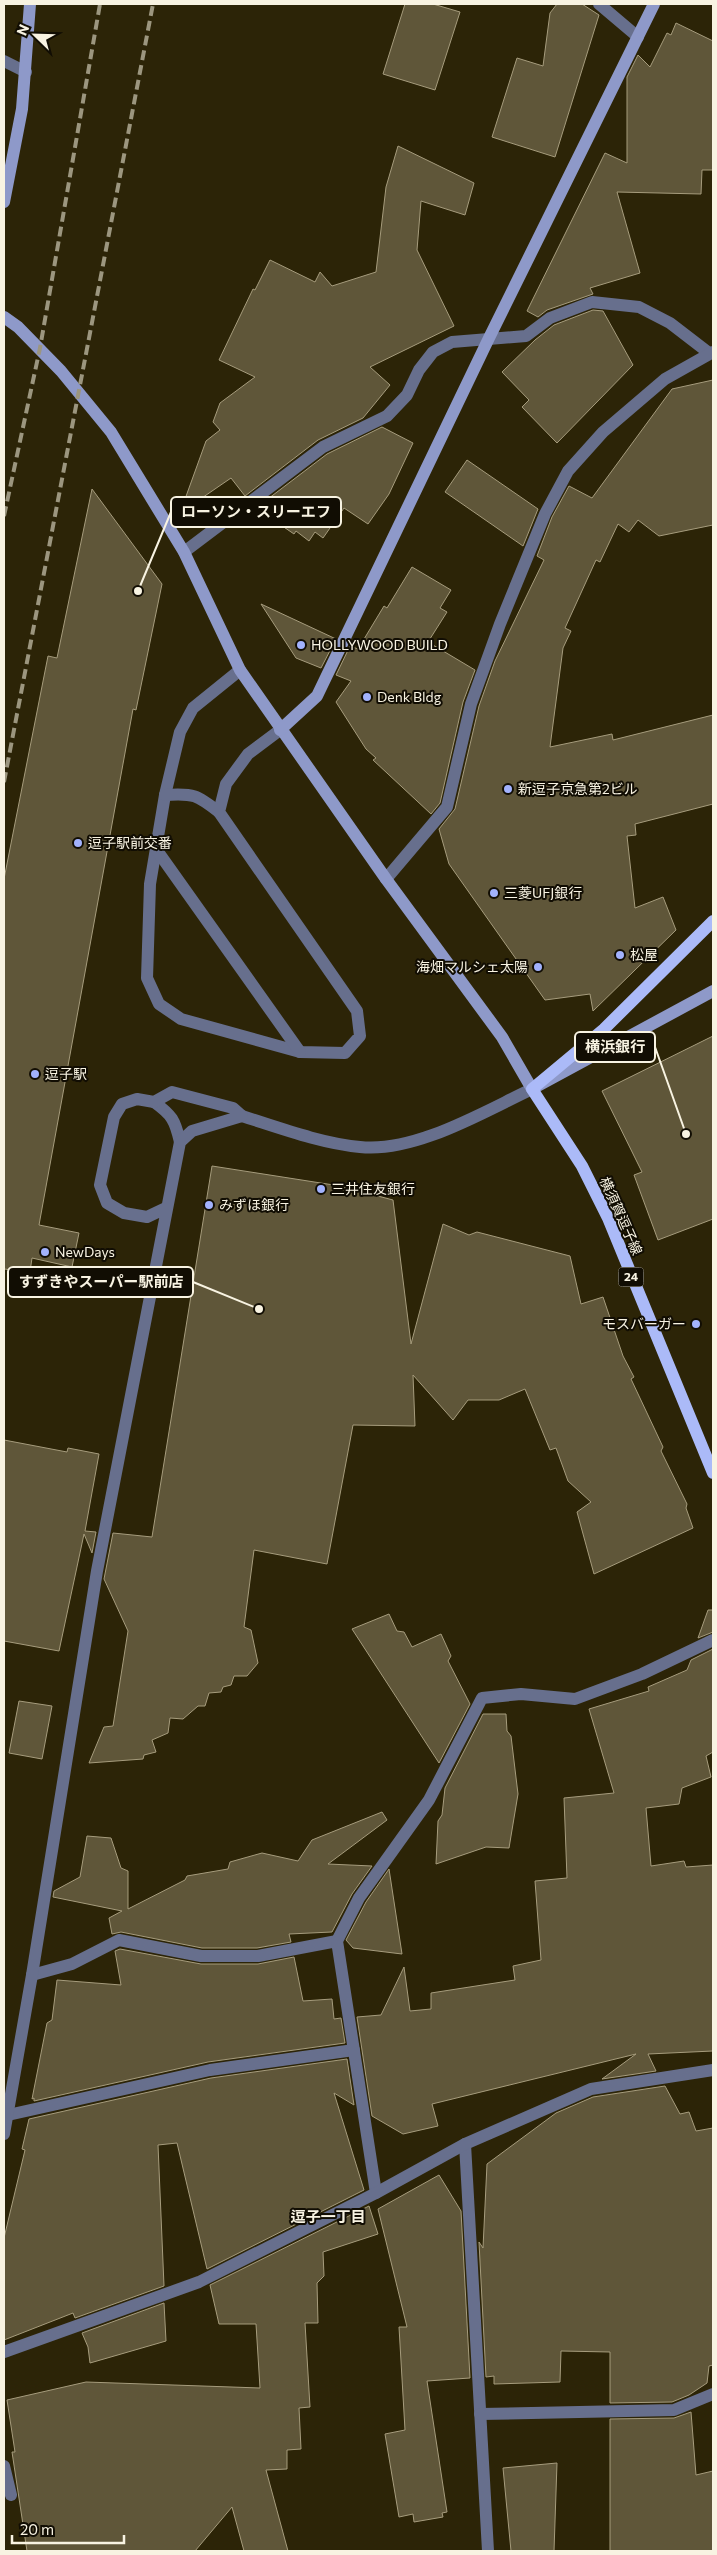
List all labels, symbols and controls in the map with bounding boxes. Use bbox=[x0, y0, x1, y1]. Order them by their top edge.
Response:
north arrow bbox=[10, 10, 60, 60]
text: N bbox=[13, 22, 32, 38]
callout: ローソン・スリーエフ bbox=[171, 497, 341, 527]
text: ローソン・スリーエフ bbox=[181, 502, 331, 520]
place label: HOLLYWOOD BUILD bbox=[311, 636, 448, 653]
marker: HOLLYWOOD BUILD bbox=[295, 639, 307, 651]
place label: Denk Bldg bbox=[377, 688, 442, 705]
marker: Denk Bldg bbox=[361, 691, 373, 703]
place label: 新逗子京急第2ビル bbox=[518, 780, 638, 797]
marker: 新逗子京急第2ビル bbox=[502, 783, 514, 795]
place label: 逗子駅前交番 bbox=[88, 834, 172, 851]
marker: 逗子駅前交番 bbox=[72, 837, 84, 849]
place label: 三菱UFJ銀行 bbox=[504, 884, 582, 901]
marker: 三菱UFJ銀行 bbox=[488, 887, 500, 899]
place label: 松屋 bbox=[630, 946, 658, 963]
marker: 松屋 bbox=[614, 949, 626, 961]
place label: 海畑マルシェ太陽 bbox=[416, 958, 528, 975]
marker: 海畑マルシェ太陽 bbox=[532, 961, 544, 973]
callout: 横浜銀行 bbox=[575, 1032, 655, 1062]
text: 横浜銀行 bbox=[585, 1037, 645, 1055]
place label: 逗子駅 bbox=[45, 1065, 87, 1082]
marker: 逗子駅 bbox=[29, 1068, 41, 1080]
street label: 横須賀逗子線 bbox=[597, 1174, 646, 1258]
place label: 三井住友銀行 bbox=[331, 1180, 415, 1197]
marker: 三井住友銀行 bbox=[315, 1183, 327, 1195]
place label: みずほ銀行 bbox=[219, 1196, 289, 1213]
marker: みずほ銀行 bbox=[203, 1199, 215, 1211]
place label: NewDays bbox=[55, 1243, 115, 1260]
marker: NewDays bbox=[39, 1246, 51, 1258]
callout: すずきやスーパー駅前店 bbox=[8, 1267, 193, 1297]
road number: 24 bbox=[618, 1268, 644, 1286]
text: すずきやスーパー駅前店 bbox=[19, 1272, 183, 1290]
place label: モスバーガー bbox=[602, 1315, 686, 1332]
marker: モスバーガー bbox=[690, 1318, 702, 1330]
district label: 逗子一丁目 bbox=[290, 2207, 366, 2225]
scale bar bbox=[12, 2512, 125, 2544]
text: 20 m bbox=[20, 2520, 54, 2538]

